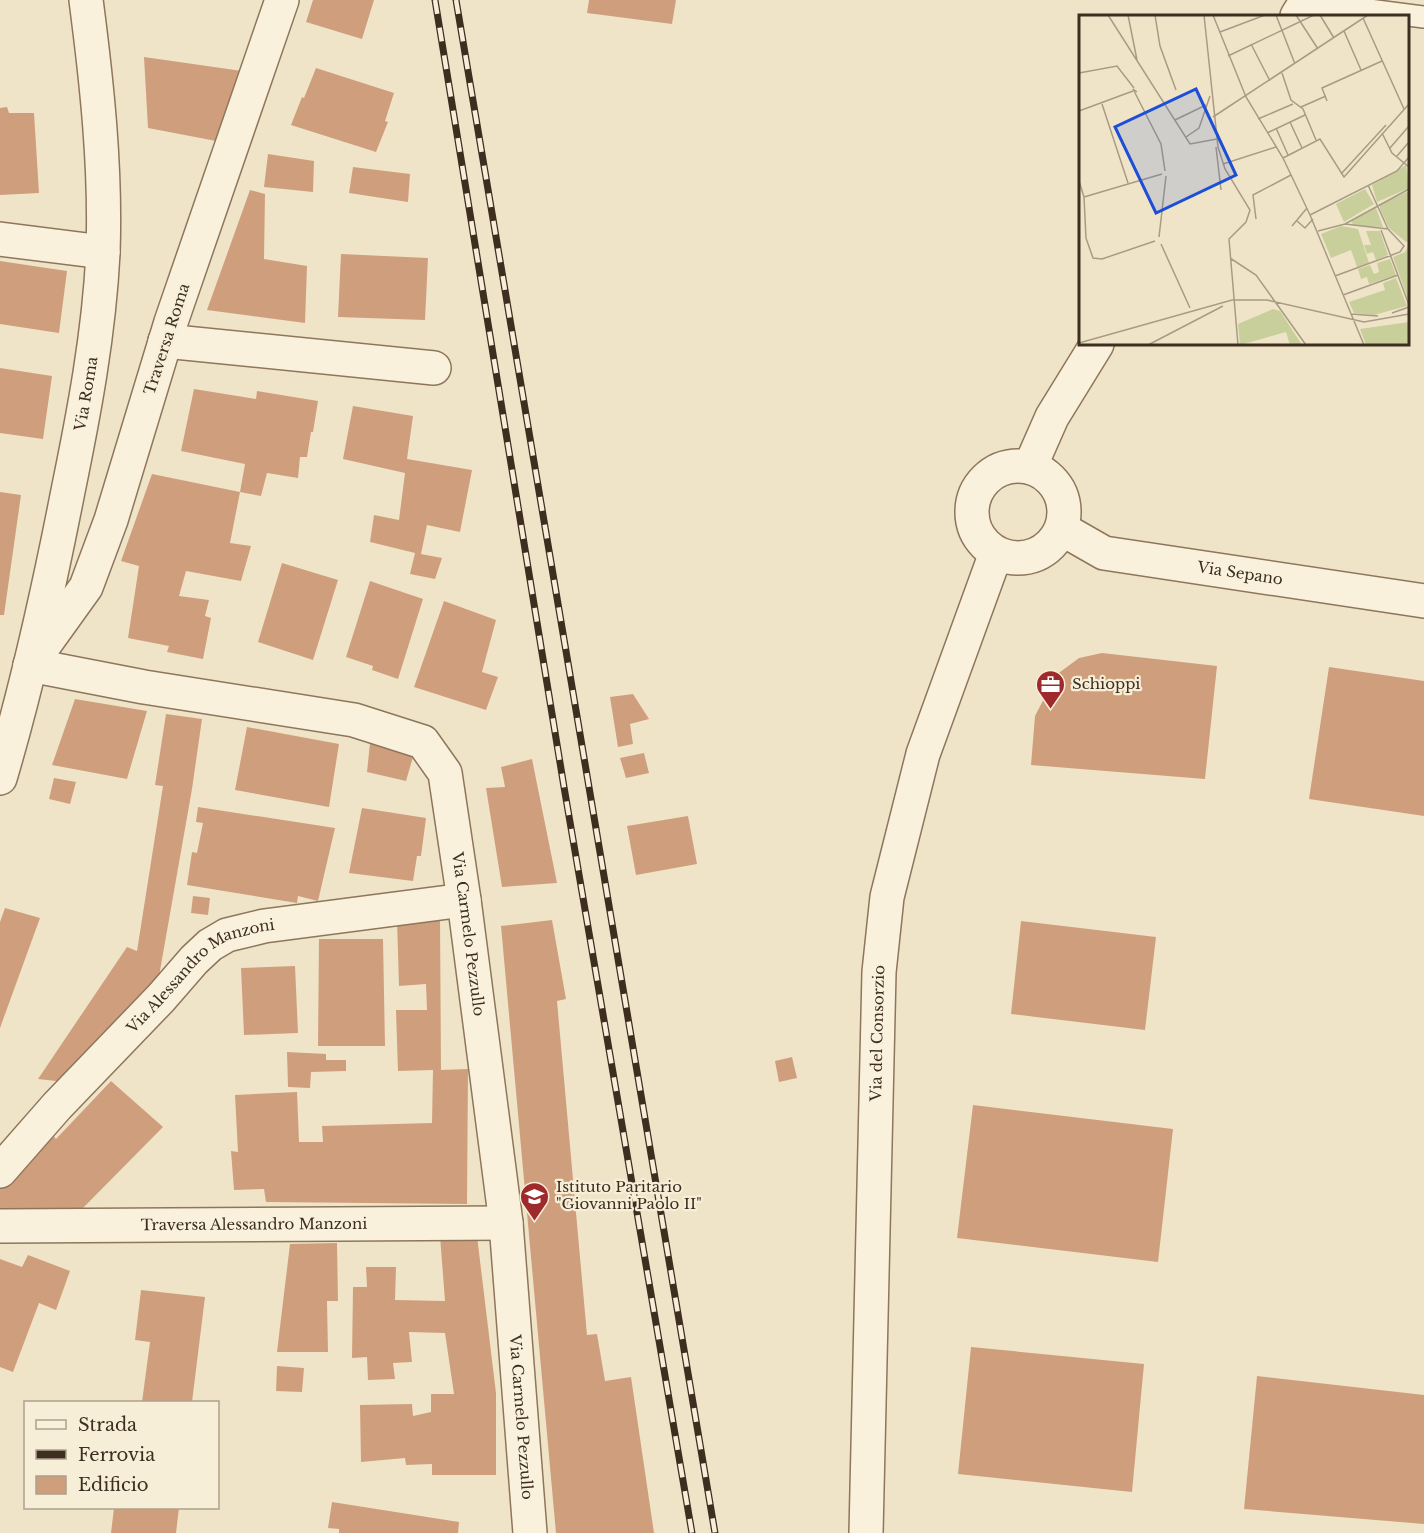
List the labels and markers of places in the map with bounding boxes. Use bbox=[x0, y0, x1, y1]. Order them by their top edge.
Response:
office icon: Schioppi bbox=[1035, 668, 1067, 710]
place label: Schioppi bbox=[1072, 674, 1140, 693]
place label: Istituto Paritario "Giovanni Paolo II" bbox=[556, 1177, 702, 1213]
school or university icon: Istituto Paritario "Giovanni Paolo II" bbox=[519, 1180, 551, 1222]

